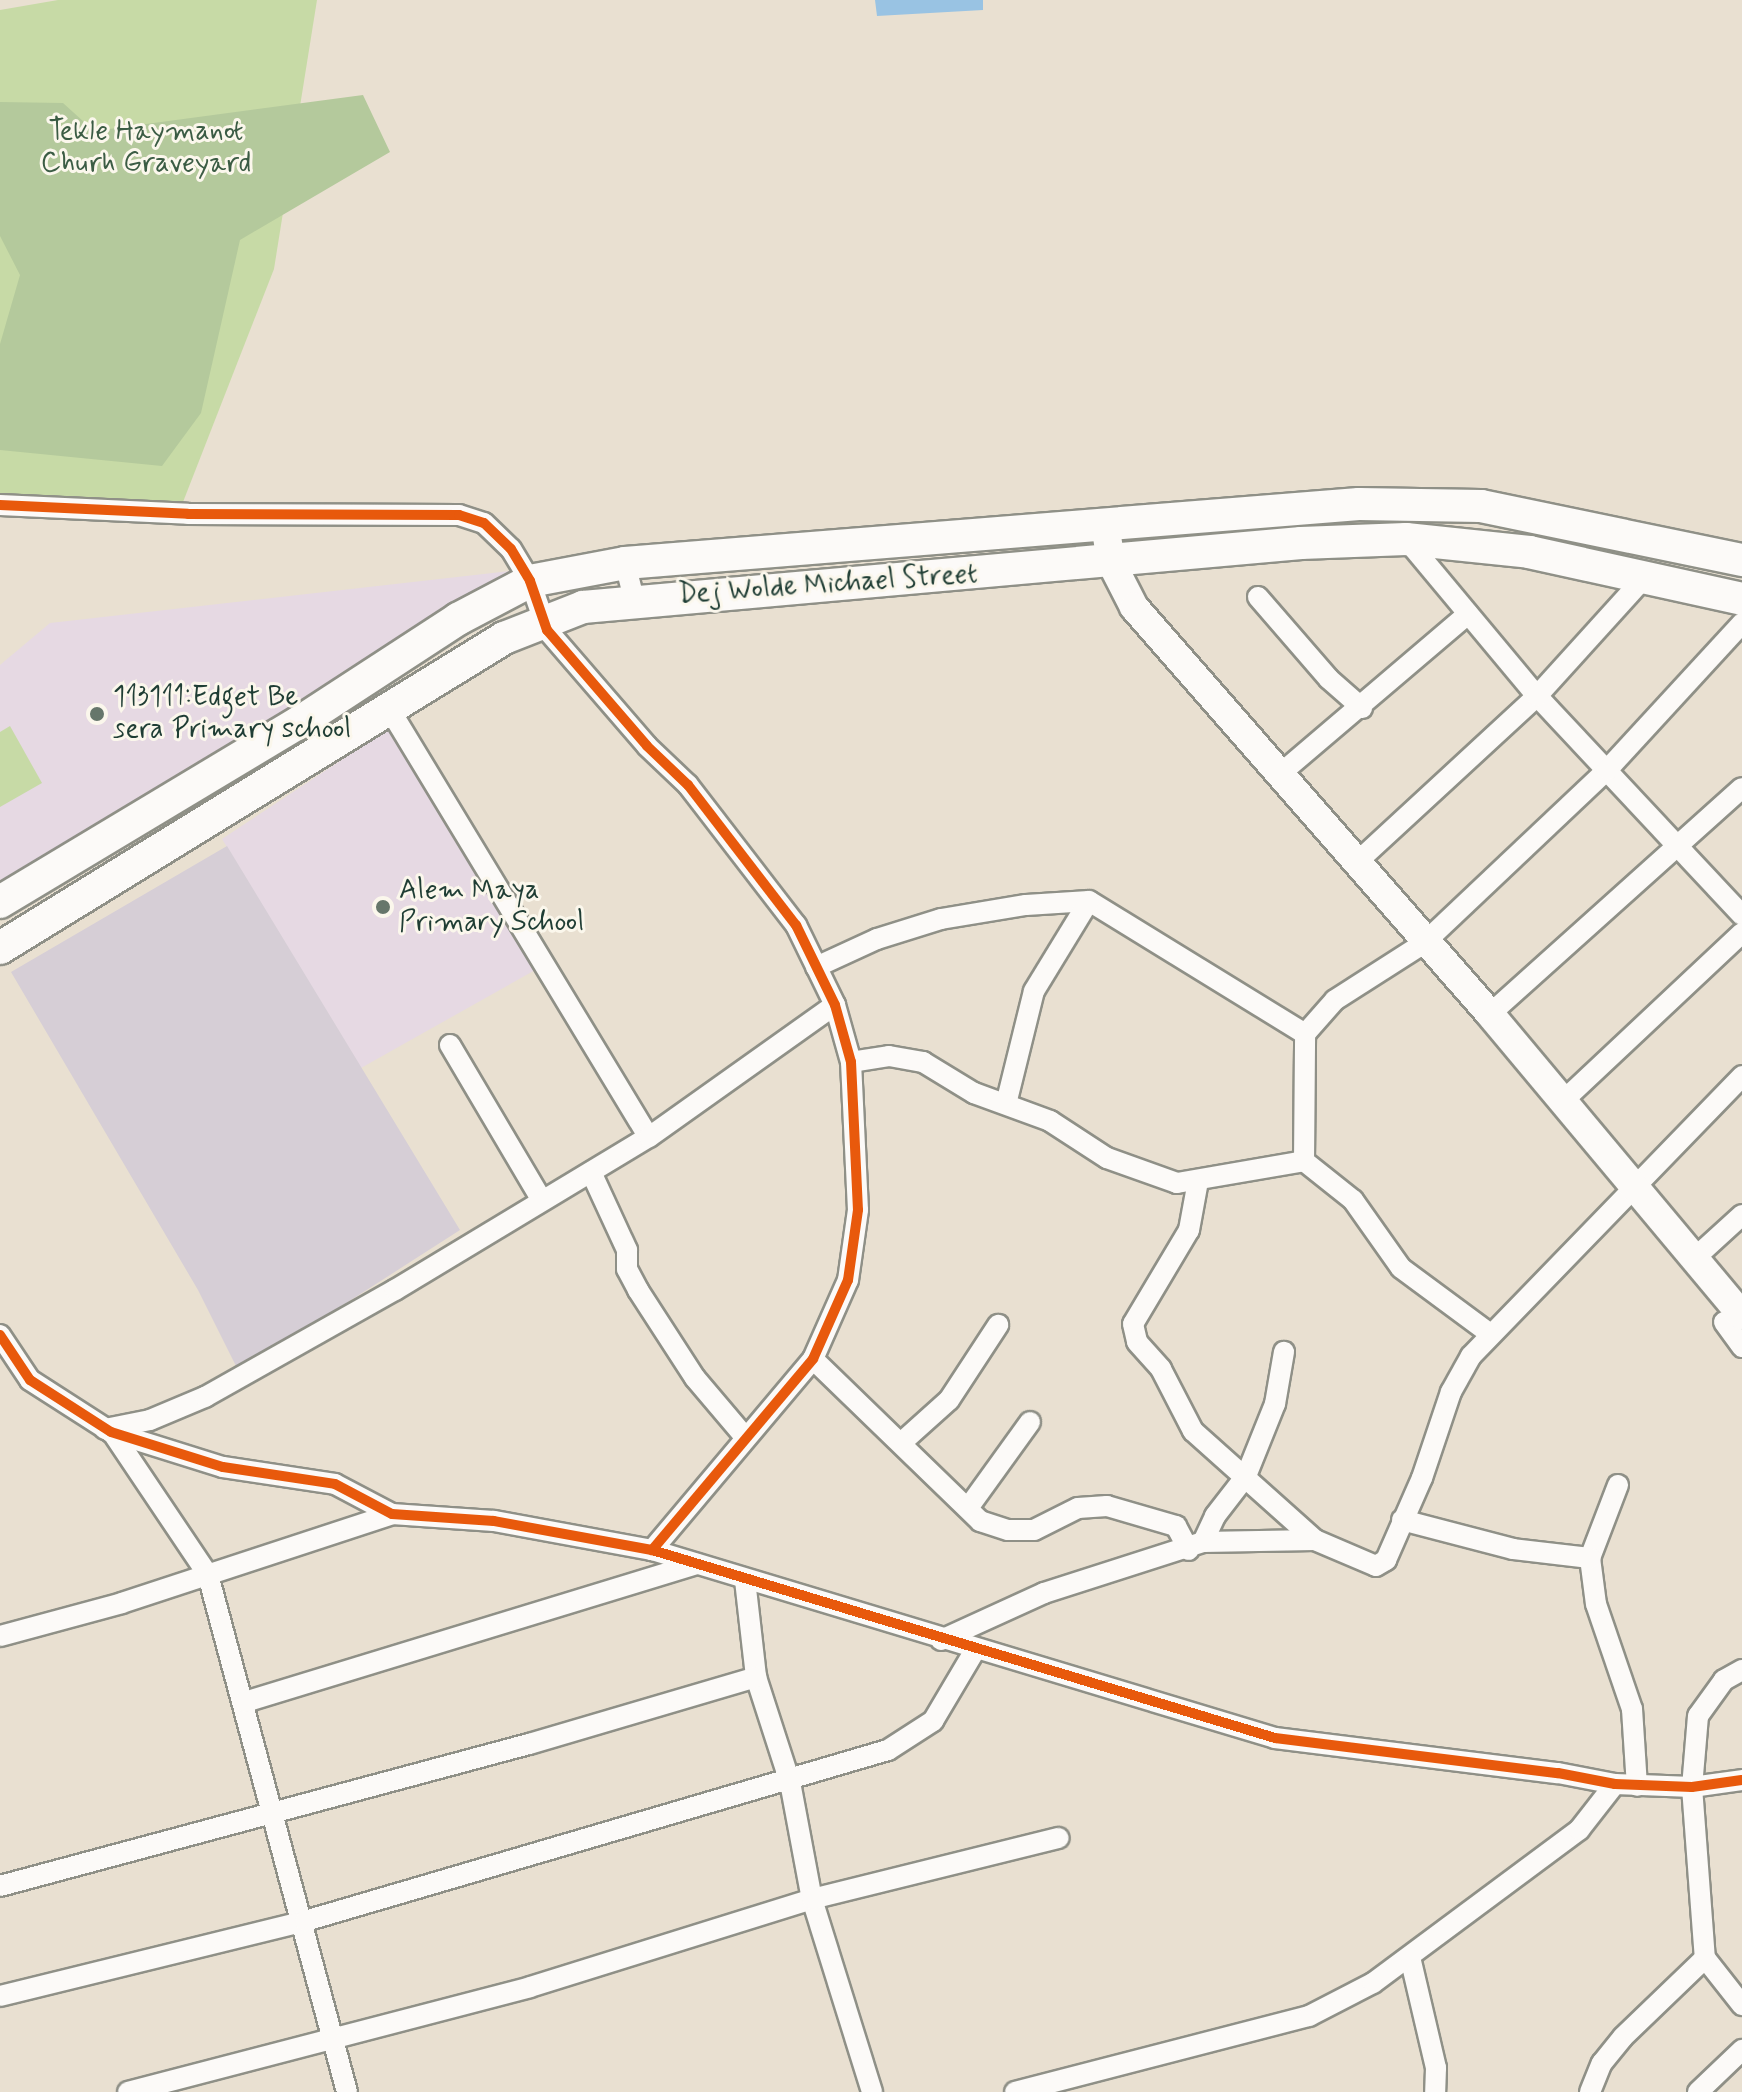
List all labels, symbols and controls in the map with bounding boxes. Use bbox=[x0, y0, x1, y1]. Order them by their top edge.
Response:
park label: Tekle Haymanot Churh Graveyard bbox=[42, 115, 250, 181]
street label: Dej Wolde Michael Street bbox=[673, 557, 983, 613]
place label: 113111:Edget Be sera Primary school bbox=[113, 681, 353, 747]
marker: 113111:Edget Be sera Primary school bbox=[88, 705, 106, 723]
place label: Alem Maya Primary School bbox=[399, 874, 584, 940]
marker: Alem Maya Primary School bbox=[374, 898, 392, 916]

